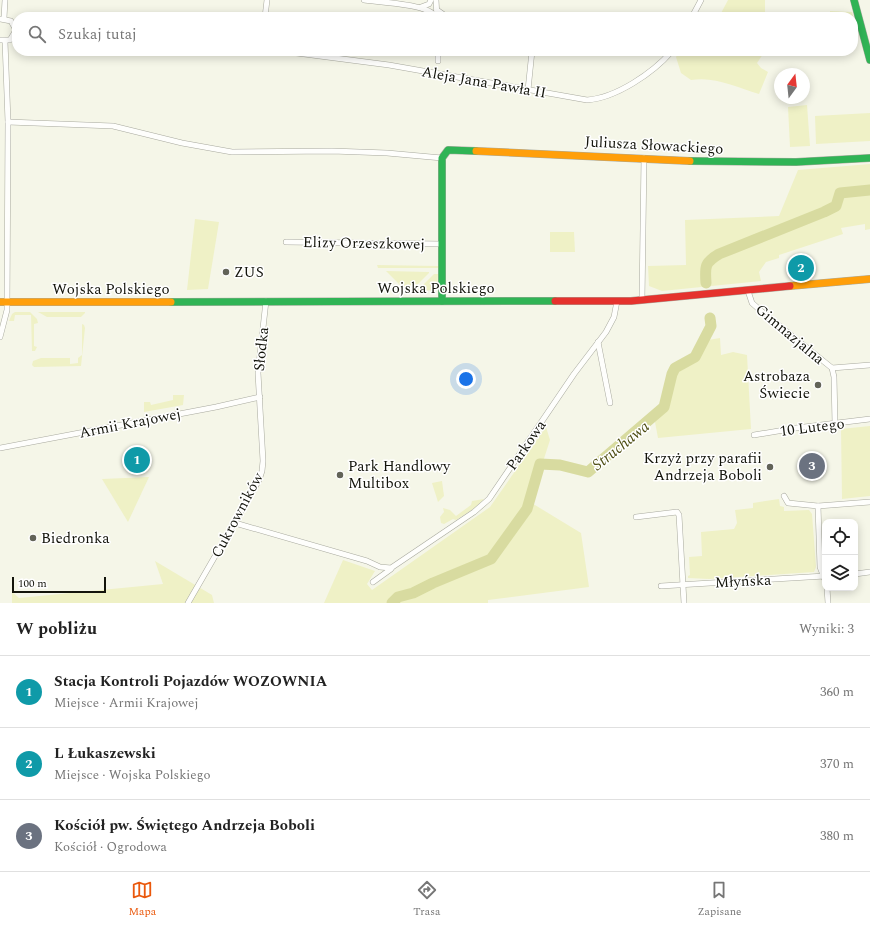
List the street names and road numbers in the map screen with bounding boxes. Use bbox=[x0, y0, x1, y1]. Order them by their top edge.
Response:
street label: Aleja Jana Pawła II bbox=[420, 60, 548, 105]
street label: Juliusza Słowackiego bbox=[584, 130, 724, 161]
street label: Elizy Orzeszkowej bbox=[303, 231, 425, 256]
street label: Wojska Polskiego bbox=[377, 277, 495, 300]
street label: Wojska Polskiego bbox=[52, 278, 170, 301]
street label: Gimnazjalna bbox=[750, 298, 830, 371]
street label: Słodka bbox=[248, 325, 275, 372]
street label: Armii Krajowej bbox=[77, 402, 183, 445]
street label: 10 Lutego bbox=[778, 412, 846, 443]
street label: Parkowa bbox=[501, 415, 553, 475]
street label: Cukrowników bbox=[205, 468, 270, 562]
street label: Młyńska bbox=[714, 568, 773, 594]

